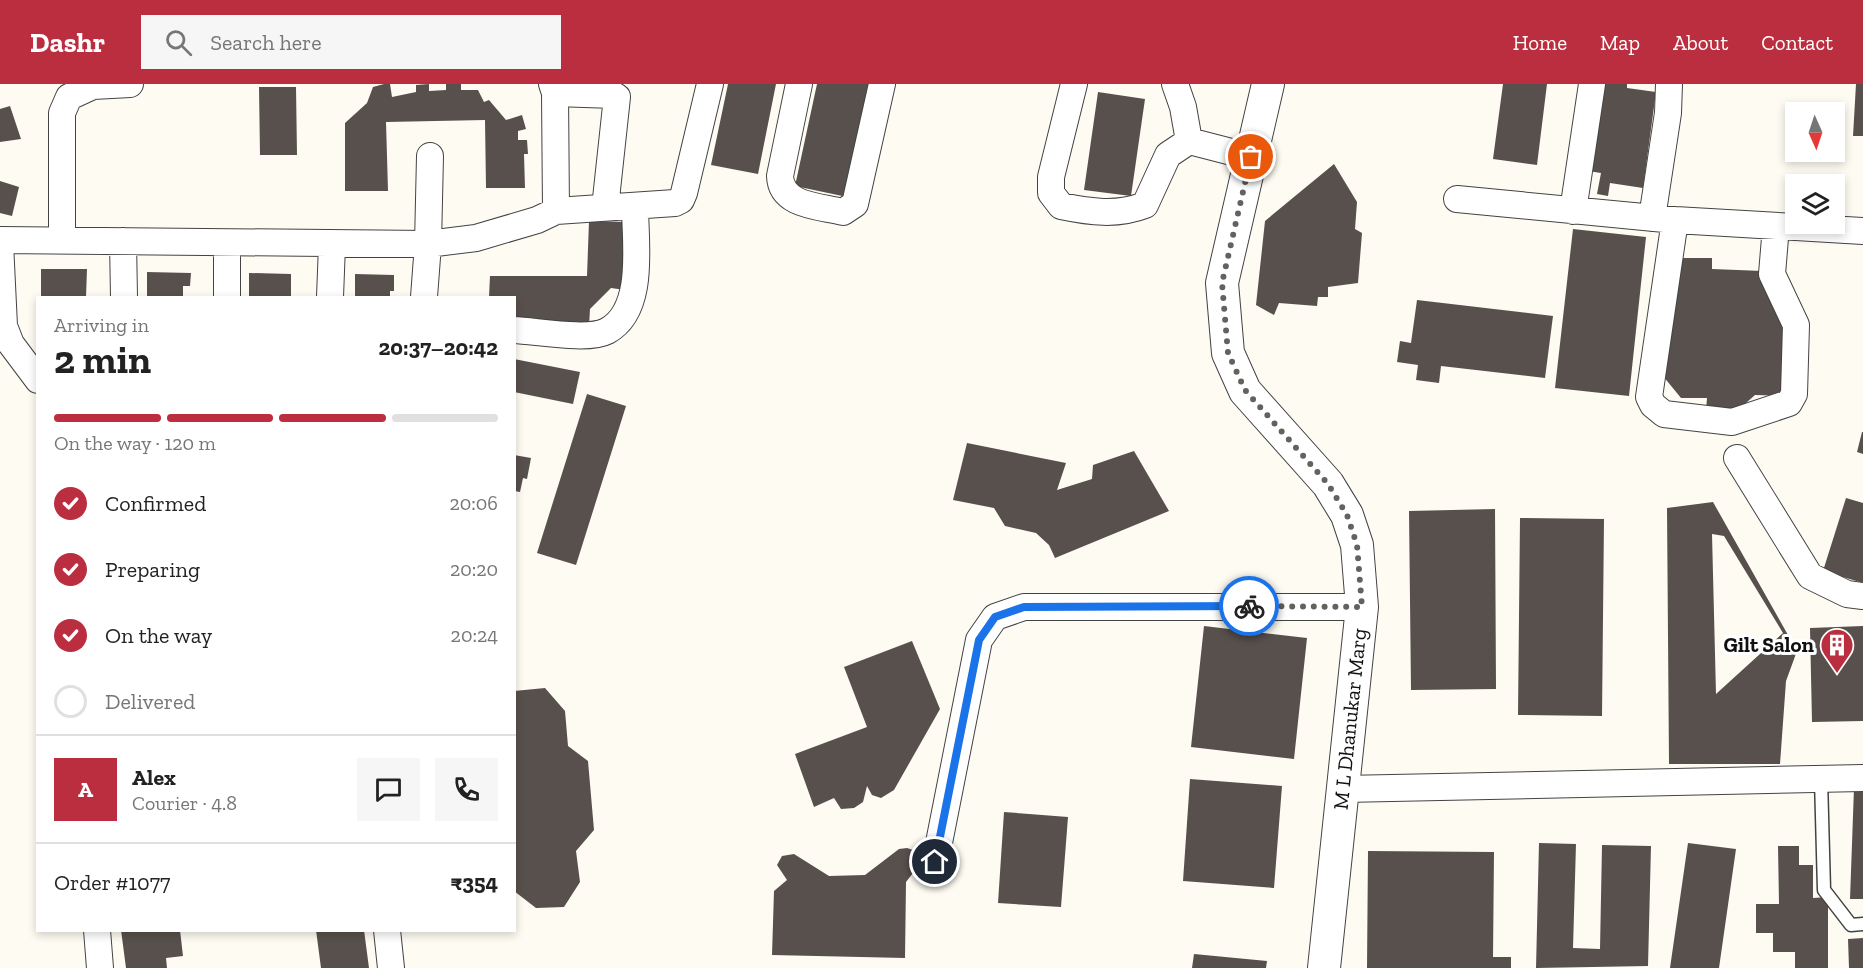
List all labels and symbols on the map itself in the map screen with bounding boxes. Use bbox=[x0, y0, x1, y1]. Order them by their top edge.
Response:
north arrow bbox=[1785, 102, 1845, 162]
pin bbox=[1225, 131, 1276, 182]
courier bbox=[1219, 576, 1279, 636]
street label: M L Dhanukar Marg bbox=[1328, 626, 1372, 811]
building icon: Gilt Salon bbox=[1819, 627, 1855, 674]
place label: Gilt Salon bbox=[1723, 632, 1815, 657]
pin bbox=[909, 836, 960, 887]

